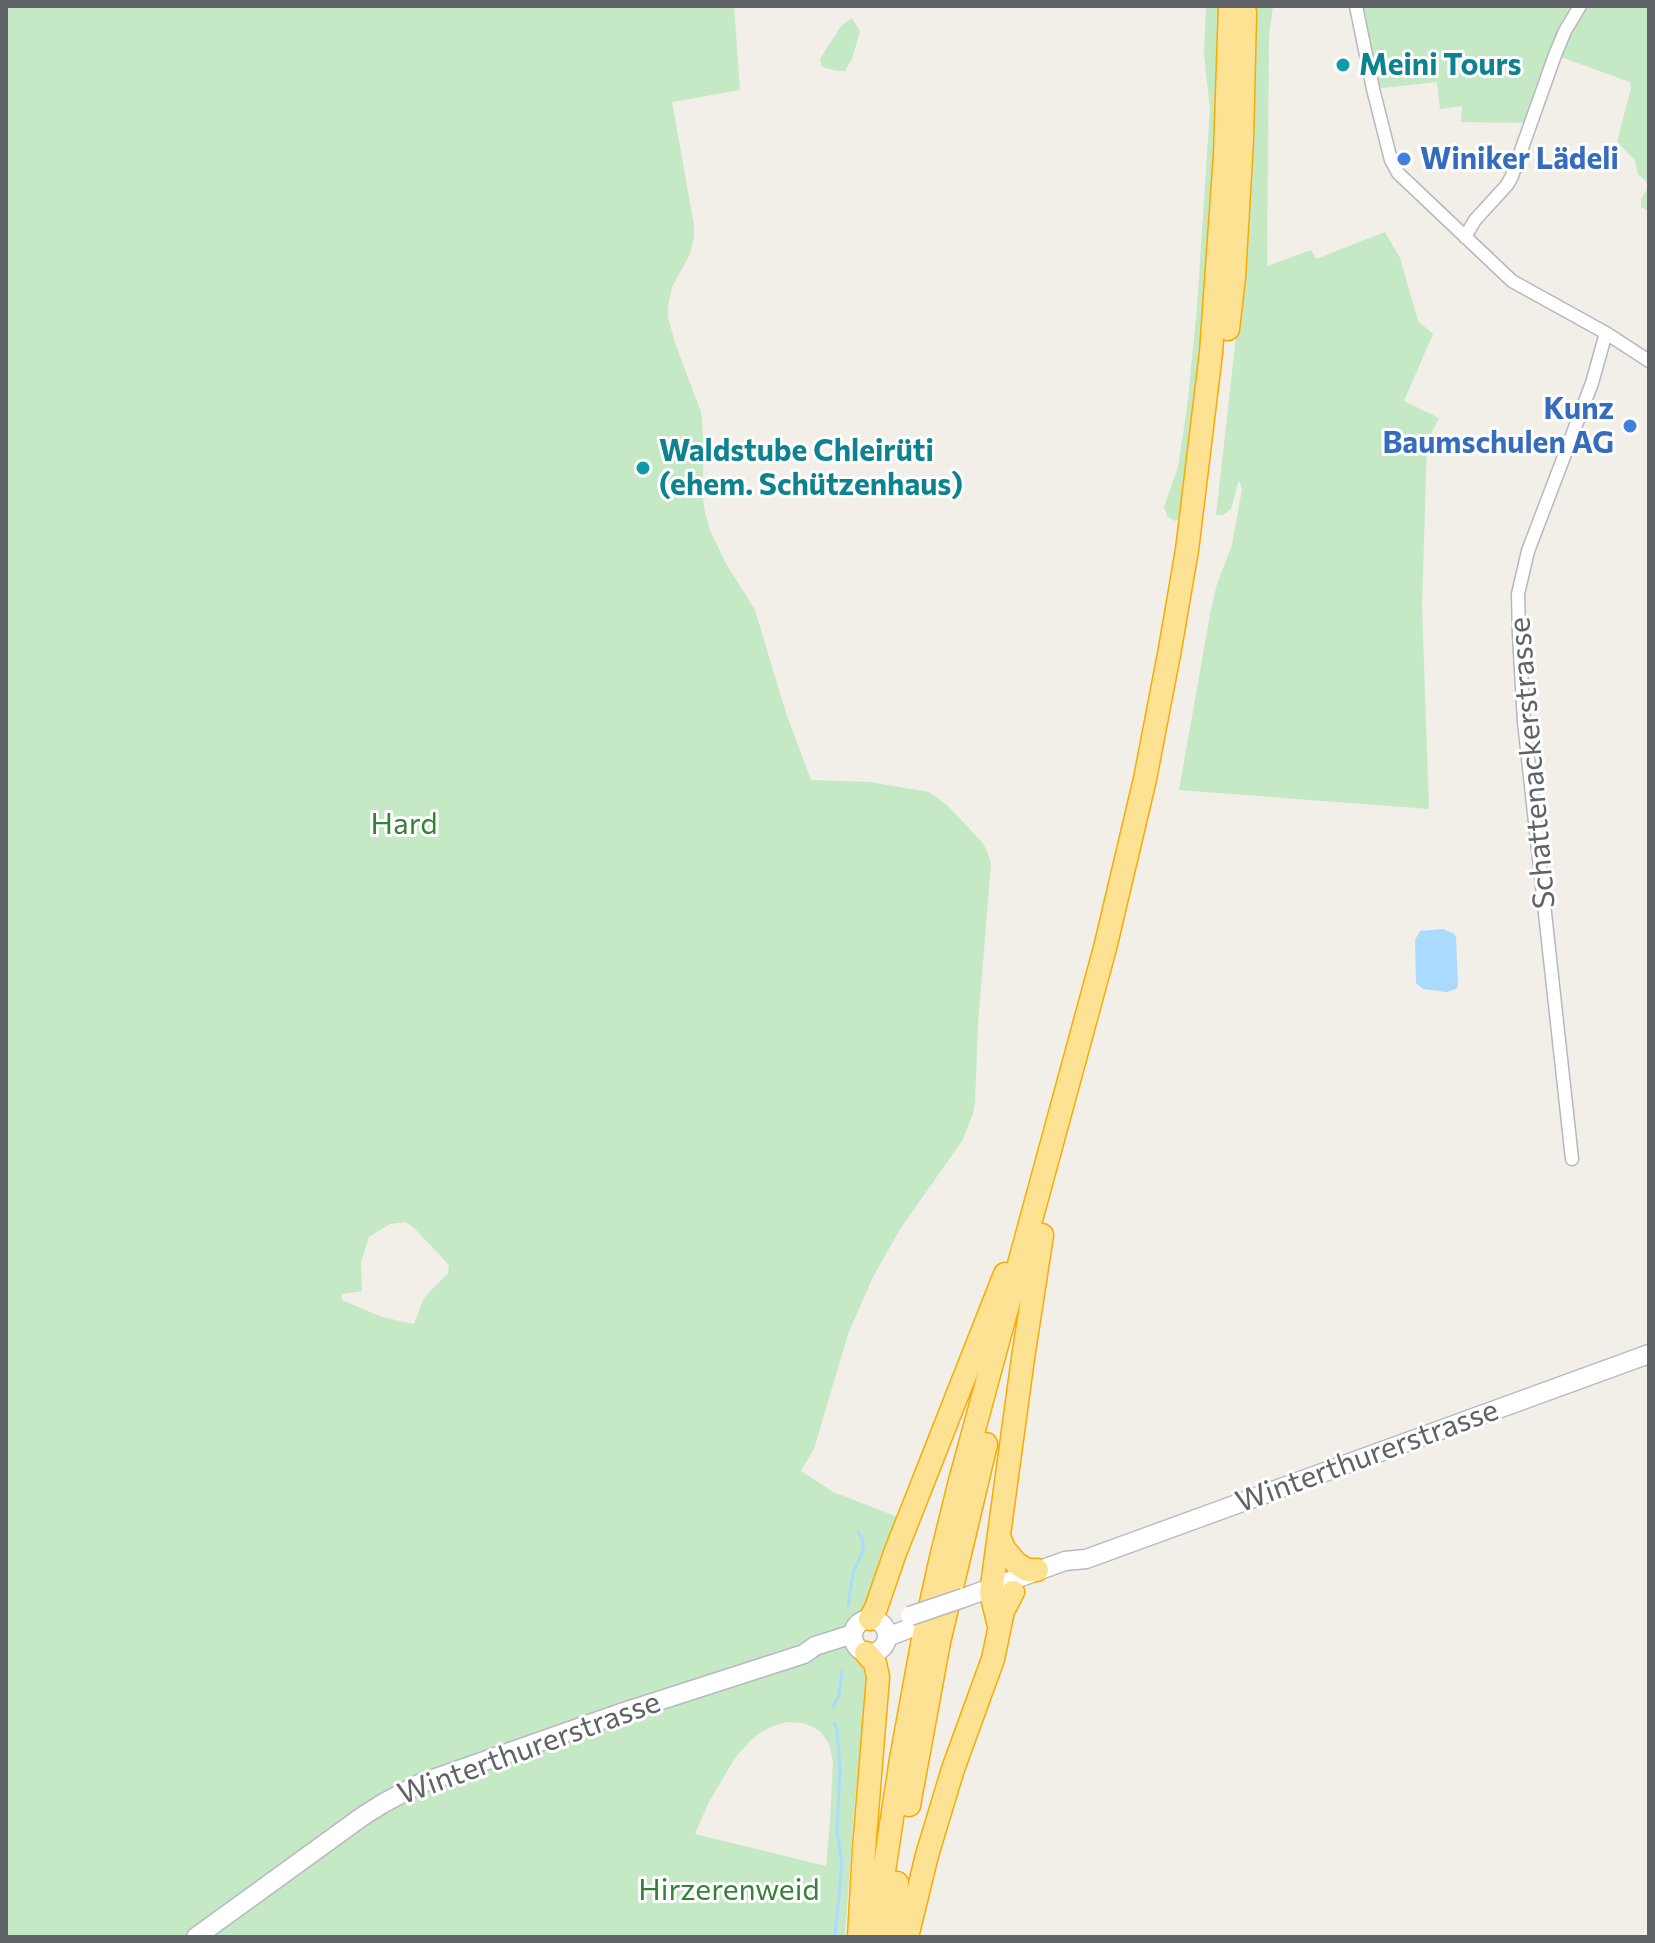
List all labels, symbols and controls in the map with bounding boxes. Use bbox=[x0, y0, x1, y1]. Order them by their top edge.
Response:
place label: Meini Tours bbox=[1359, 47, 1521, 83]
marker: Meini Tours bbox=[1334, 56, 1352, 74]
place label: Winiker Lädeli bbox=[1420, 141, 1619, 177]
marker: Winiker Lädeli bbox=[1395, 150, 1413, 168]
place label: Kunz Baumschulen AG bbox=[1382, 391, 1614, 462]
marker: Kunz Baumschulen AG bbox=[1621, 417, 1639, 435]
place label: Waldstube Chleirüti (ehem. Schützenhaus) bbox=[659, 433, 963, 504]
marker: Waldstube Chleirüti (ehem. Schützenhaus) bbox=[634, 459, 652, 477]
street label: Schattenackerstrasse bbox=[1501, 616, 1563, 910]
park label: Hard bbox=[371, 806, 437, 842]
street label: Winterthurerstrasse bbox=[1231, 1392, 1503, 1520]
street label: Winterthurerstrasse bbox=[393, 1684, 665, 1812]
park label: Hirzerenweid bbox=[638, 1872, 820, 1908]

